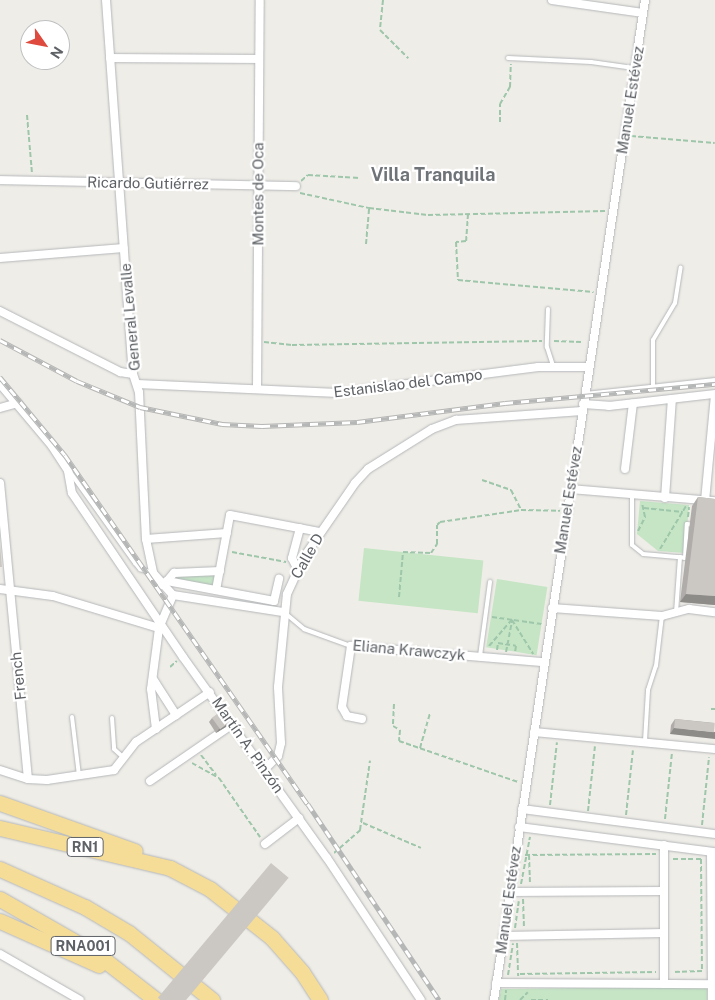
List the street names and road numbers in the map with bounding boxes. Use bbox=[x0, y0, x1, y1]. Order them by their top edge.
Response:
street label: Manuel Estévez bbox=[613, 45, 647, 155]
street label: Montes de Oca bbox=[249, 142, 267, 246]
street label: Ricardo Gutiérrez bbox=[87, 173, 209, 193]
street label: General Levalle bbox=[116, 262, 144, 372]
street label: Estanislao del Campo bbox=[332, 365, 484, 401]
street label: Manuel Estévez bbox=[551, 445, 585, 555]
street label: Calle D bbox=[287, 530, 327, 582]
street label: Eliana Krawczyk bbox=[352, 636, 466, 664]
street label: French bbox=[7, 651, 29, 701]
street label: Martín A. Pinzón bbox=[208, 694, 288, 796]
road number: RN1 bbox=[66, 836, 104, 859]
street label: Manuel Estévez bbox=[491, 845, 525, 955]
road number: RNA001 bbox=[51, 934, 116, 958]

